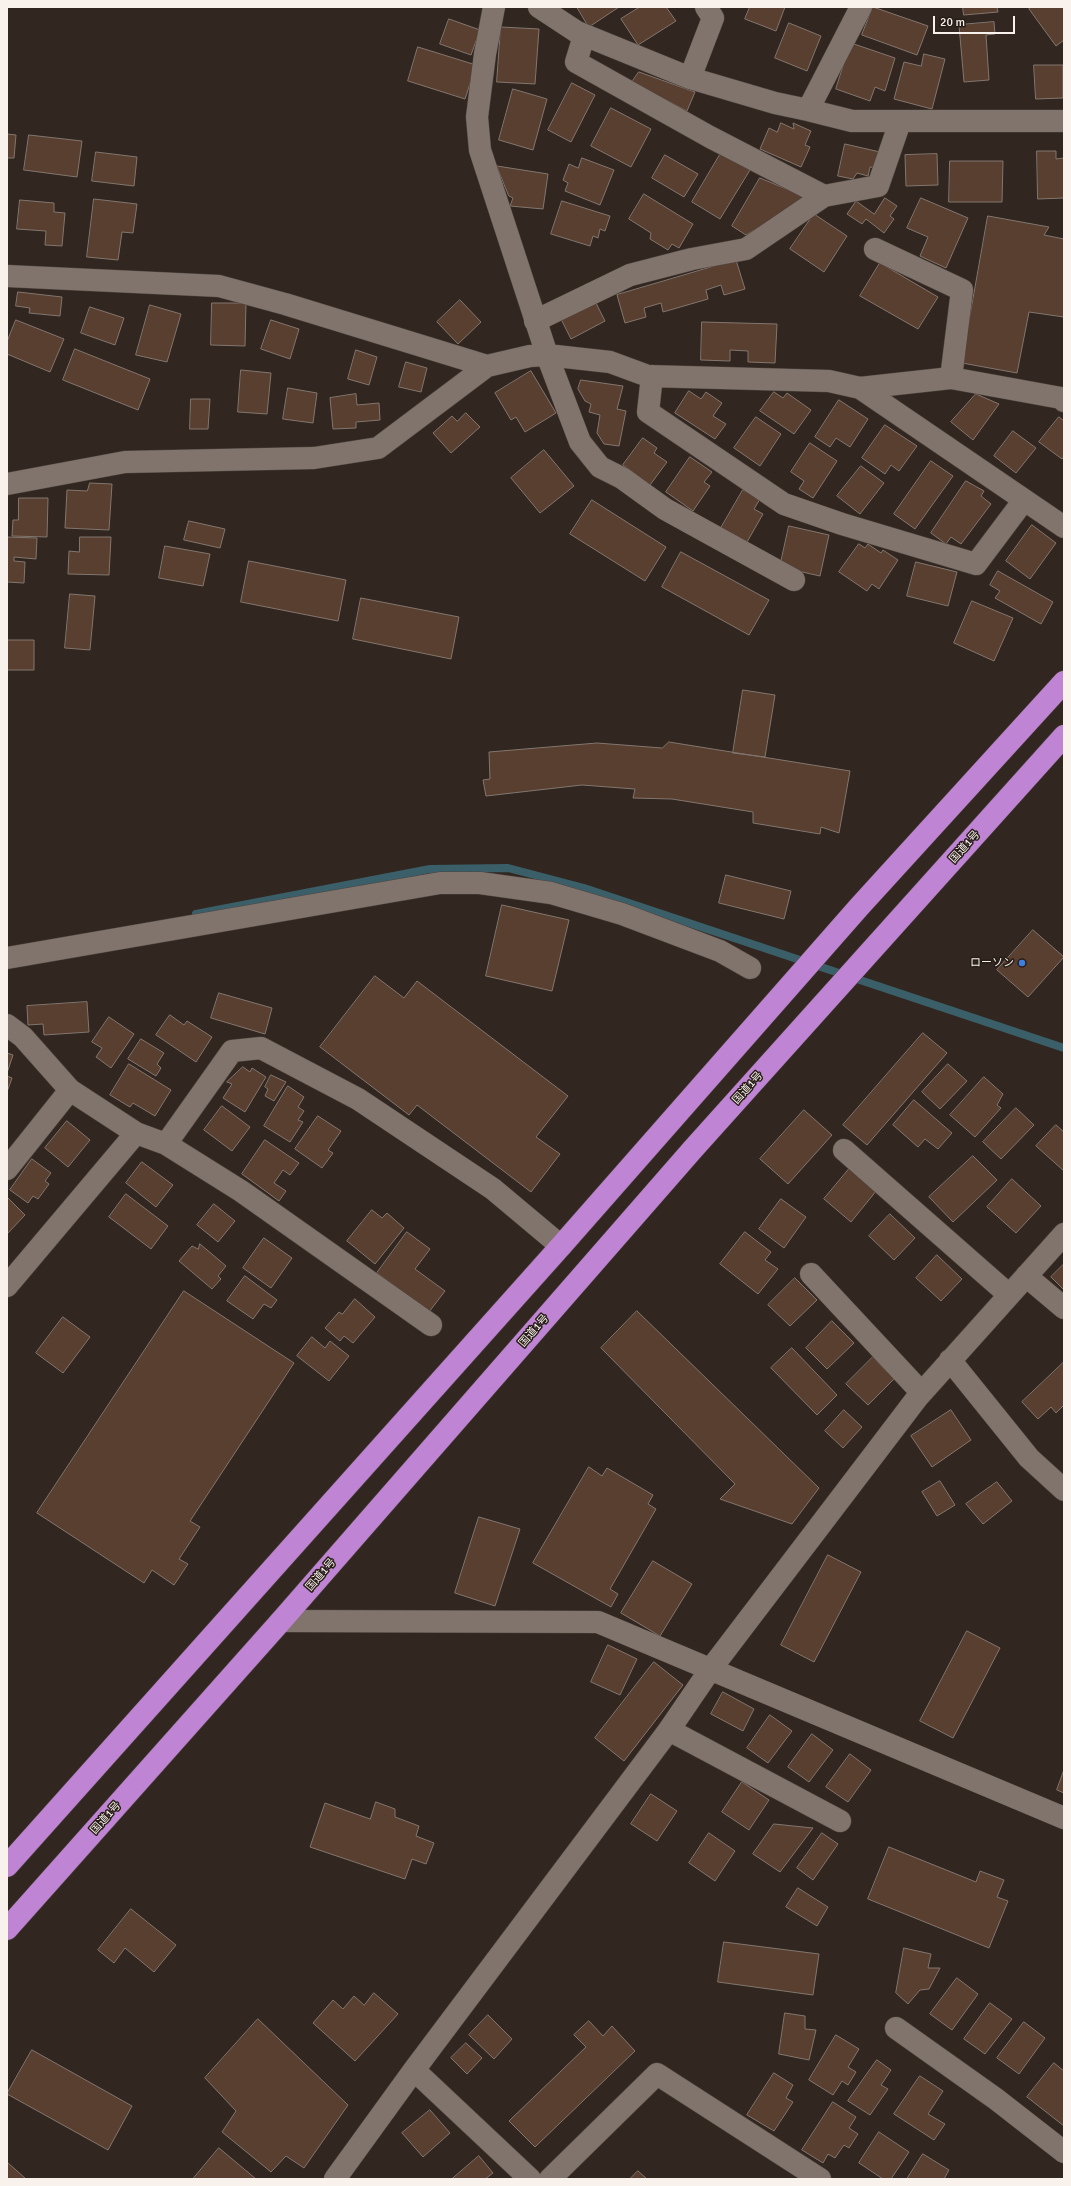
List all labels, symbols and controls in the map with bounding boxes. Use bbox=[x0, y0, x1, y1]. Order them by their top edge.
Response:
scale bar bbox=[935, 8, 1017, 34]
text: 20 m bbox=[940, 15, 965, 30]
street label: 国道1号 bbox=[947, 828, 983, 866]
place label: ローソン bbox=[970, 956, 1014, 970]
marker: ローソン bbox=[1017, 958, 1027, 968]
street label: 国道1号 bbox=[730, 1069, 766, 1107]
street label: 国道1号 bbox=[516, 1312, 552, 1350]
street label: 国道1号 bbox=[303, 1556, 339, 1594]
street label: 国道1号 bbox=[88, 1799, 124, 1837]

